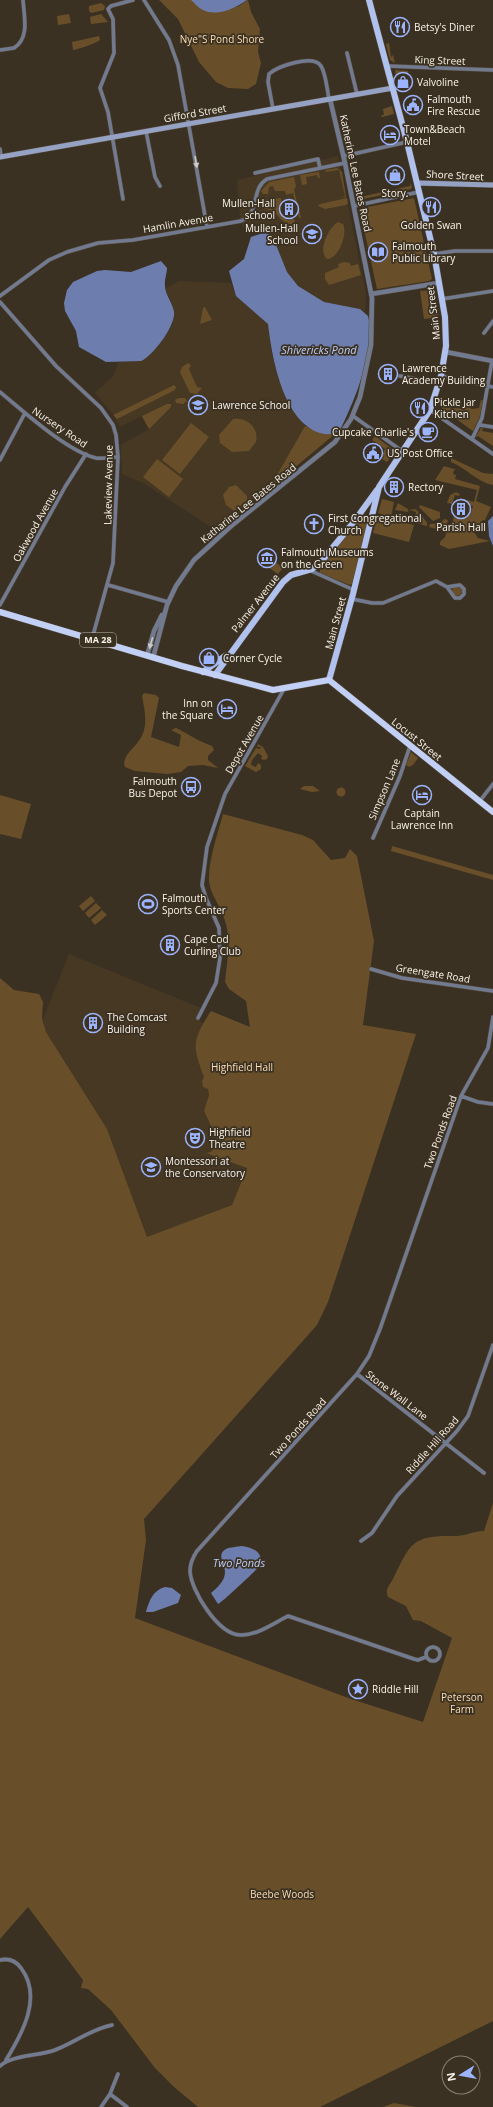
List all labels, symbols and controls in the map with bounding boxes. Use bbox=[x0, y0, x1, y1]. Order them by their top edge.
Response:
restaurant icon: Betsy's Diner bbox=[389, 16, 411, 38]
place label: Betsy's Diner bbox=[414, 20, 475, 34]
park label: Nye"S Pond Shore bbox=[180, 32, 265, 46]
street label: King Street bbox=[414, 52, 466, 68]
shop icon: Valvoline bbox=[392, 71, 414, 93]
place label: Valvoline bbox=[417, 75, 459, 89]
place label: Falmouth Fire Rescue bbox=[427, 92, 480, 118]
public building icon: Falmouth Fire Rescue bbox=[402, 94, 424, 116]
street label: Gifford Street bbox=[163, 101, 228, 125]
street label: Katherine Lee Bates Road bbox=[337, 113, 375, 233]
place label: Town&Beach Motel bbox=[404, 122, 465, 148]
hotel icon: Town&Beach Motel bbox=[379, 124, 401, 146]
one-way arrow bbox=[193, 156, 199, 168]
shop icon: Story. bbox=[384, 164, 406, 186]
street label: Shore Street bbox=[426, 166, 485, 184]
place label: Story. bbox=[382, 186, 408, 200]
place label: Mullen-Hall school bbox=[222, 196, 275, 222]
restaurant icon: Golden Swan bbox=[420, 196, 442, 218]
building icon: Mullen-Hall school bbox=[278, 198, 300, 220]
street label: Hamlin Avenue bbox=[142, 210, 214, 236]
place label: Golden Swan bbox=[400, 218, 462, 232]
place label: Mullen-Hall School bbox=[245, 221, 298, 247]
school or university icon: Mullen-Hall School bbox=[301, 223, 323, 245]
place label: Falmouth Public Library bbox=[392, 239, 456, 265]
library icon: Falmouth Public Library bbox=[367, 241, 389, 263]
street label: Main Street bbox=[423, 285, 443, 341]
water label: Shivericks Pond bbox=[281, 342, 357, 357]
place label: Lawrence Academy Building bbox=[402, 361, 486, 387]
building icon: Lawrence Academy Building bbox=[377, 363, 399, 385]
school or university icon: Lawrence School bbox=[187, 394, 209, 416]
place label: Pickle Jar Kitchen bbox=[434, 395, 476, 421]
restaurant icon: Pickle Jar Kitchen bbox=[409, 397, 431, 419]
place label: Lawrence School bbox=[212, 398, 290, 412]
street label: Nursery Road bbox=[30, 403, 90, 451]
cafe icon: Cupcake Charlie's bbox=[417, 421, 439, 443]
place label: Cupcake Charlie's bbox=[332, 425, 414, 439]
public building icon: US Post Office bbox=[362, 442, 384, 464]
street label: Lakeview Avenue bbox=[100, 445, 116, 525]
place label: US Post Office bbox=[387, 446, 453, 460]
street label: Katharine Lee Bates Road bbox=[197, 460, 299, 546]
building icon: Rectory bbox=[383, 476, 405, 498]
place label: Rectory bbox=[408, 480, 444, 494]
street label: Oakwood Avenue bbox=[9, 485, 61, 564]
building icon: Parish Hall bbox=[450, 498, 472, 520]
place label: First Congregational Church bbox=[328, 511, 422, 537]
church icon: First Congregational Church bbox=[303, 513, 325, 535]
place label: Parish Hall bbox=[436, 520, 486, 534]
place label: Falmouth Museums on the Green bbox=[281, 545, 374, 571]
museum icon: Falmouth Museums on the Green bbox=[256, 547, 278, 569]
street label: Palmer Avenue bbox=[228, 571, 282, 635]
street label: Main Street bbox=[321, 595, 349, 651]
road number: MA 28 bbox=[80, 633, 116, 647]
one-way arrow bbox=[147, 637, 153, 649]
shop icon: Corner Cycle bbox=[198, 647, 220, 669]
place label: Corner Cycle bbox=[223, 651, 282, 665]
place label: Inn on the Square bbox=[162, 696, 213, 722]
hotel icon: Inn on the Square bbox=[216, 698, 238, 720]
street label: Depot Avenue bbox=[221, 712, 267, 776]
street label: Locust Street bbox=[389, 714, 445, 764]
street label: Simpson Lane bbox=[365, 756, 403, 822]
place label: Falmouth Bus Depot bbox=[128, 774, 177, 800]
bus stop icon: Falmouth Bus Depot bbox=[180, 776, 202, 798]
hotel icon: Captain Lawrence Inn bbox=[411, 784, 433, 806]
place label: Captain Lawrence Inn bbox=[391, 806, 453, 832]
place label: Falmouth Sports Center bbox=[162, 891, 226, 917]
sports icon: Falmouth Sports Center bbox=[137, 893, 159, 915]
place label: Cape Cod Curling Club bbox=[184, 932, 241, 958]
building icon: Cape Cod Curling Club bbox=[159, 934, 181, 956]
street label: Greengate Road bbox=[395, 960, 471, 986]
place label: The Comcast Building bbox=[107, 1010, 168, 1036]
building icon: The Comcast Building bbox=[82, 1012, 104, 1034]
park label: Highfield Hall bbox=[211, 1060, 273, 1074]
street label: Two Ponds Road bbox=[420, 1093, 460, 1171]
place label: Highfield Theatre bbox=[209, 1125, 251, 1151]
theatre icon: Highfield Theatre bbox=[184, 1127, 206, 1149]
place label: Montessori at the Conservatory bbox=[165, 1154, 246, 1180]
school or university icon: Montessori at the Conservatory bbox=[140, 1156, 162, 1178]
street label: Stone Wall Lane bbox=[363, 1367, 431, 1423]
street label: Two Ponds Road bbox=[267, 1395, 329, 1461]
street label: Riddle Hill Road bbox=[402, 1413, 462, 1477]
water label: Two Ponds bbox=[213, 1555, 265, 1570]
place icon: Riddle Hill bbox=[347, 1678, 369, 1700]
place label: Riddle Hill bbox=[372, 1682, 419, 1696]
park label: Peterson Farm bbox=[441, 1690, 483, 1716]
park label: Beebe Woods bbox=[250, 1887, 314, 1901]
north arrow bbox=[441, 2055, 481, 2095]
text: N bbox=[442, 2071, 459, 2083]

